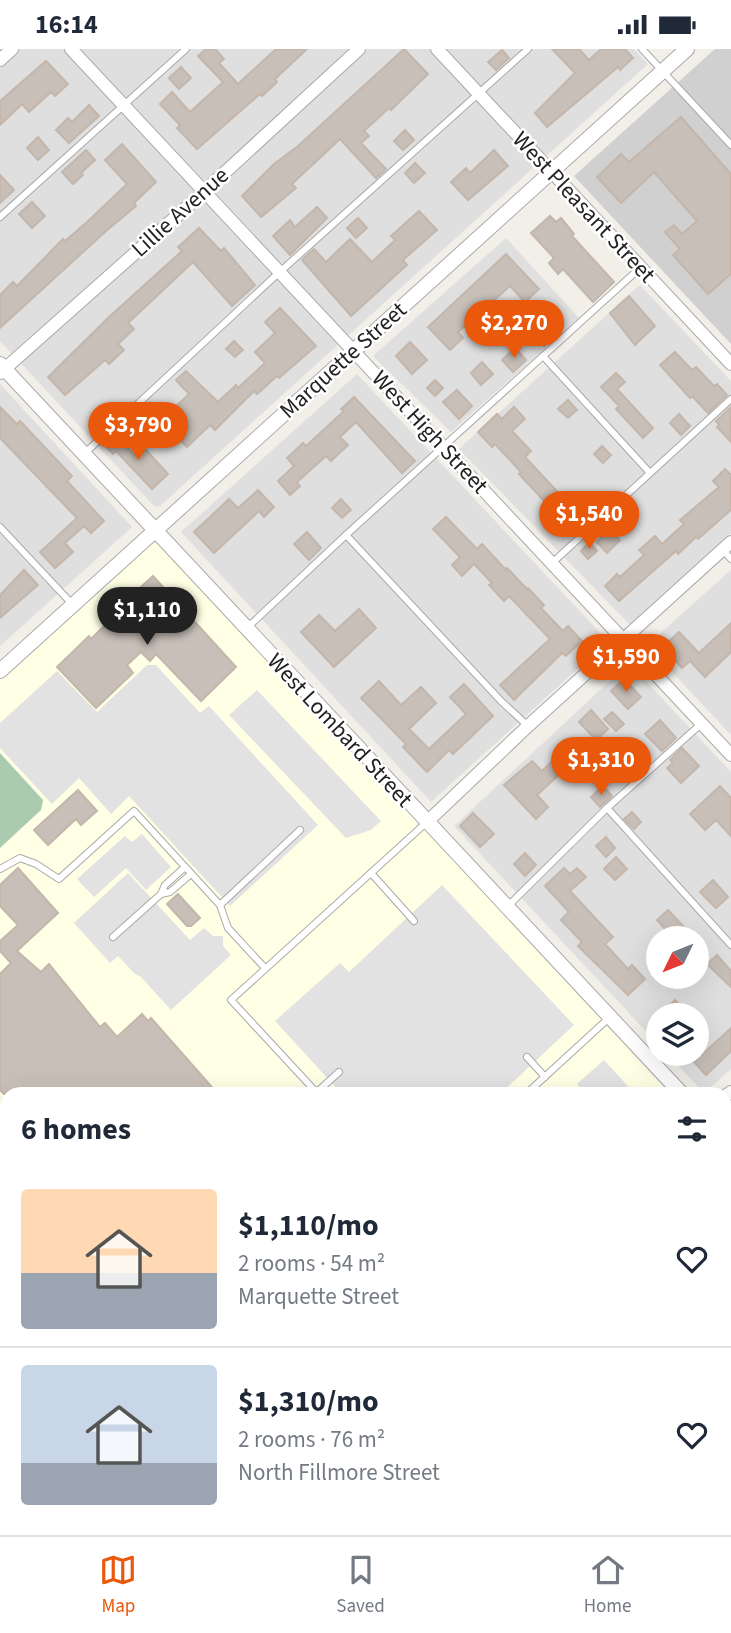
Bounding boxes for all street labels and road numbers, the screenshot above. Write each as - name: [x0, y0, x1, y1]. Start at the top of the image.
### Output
- street label: West Pleasant Street: [505, 124, 663, 290]
- street label: Lillie Avenue: [124, 159, 236, 265]
- street label: Marquette Street: [272, 294, 414, 426]
- street label: West High Street: [364, 363, 496, 501]
- street label: West Lombard Street: [260, 646, 420, 815]

